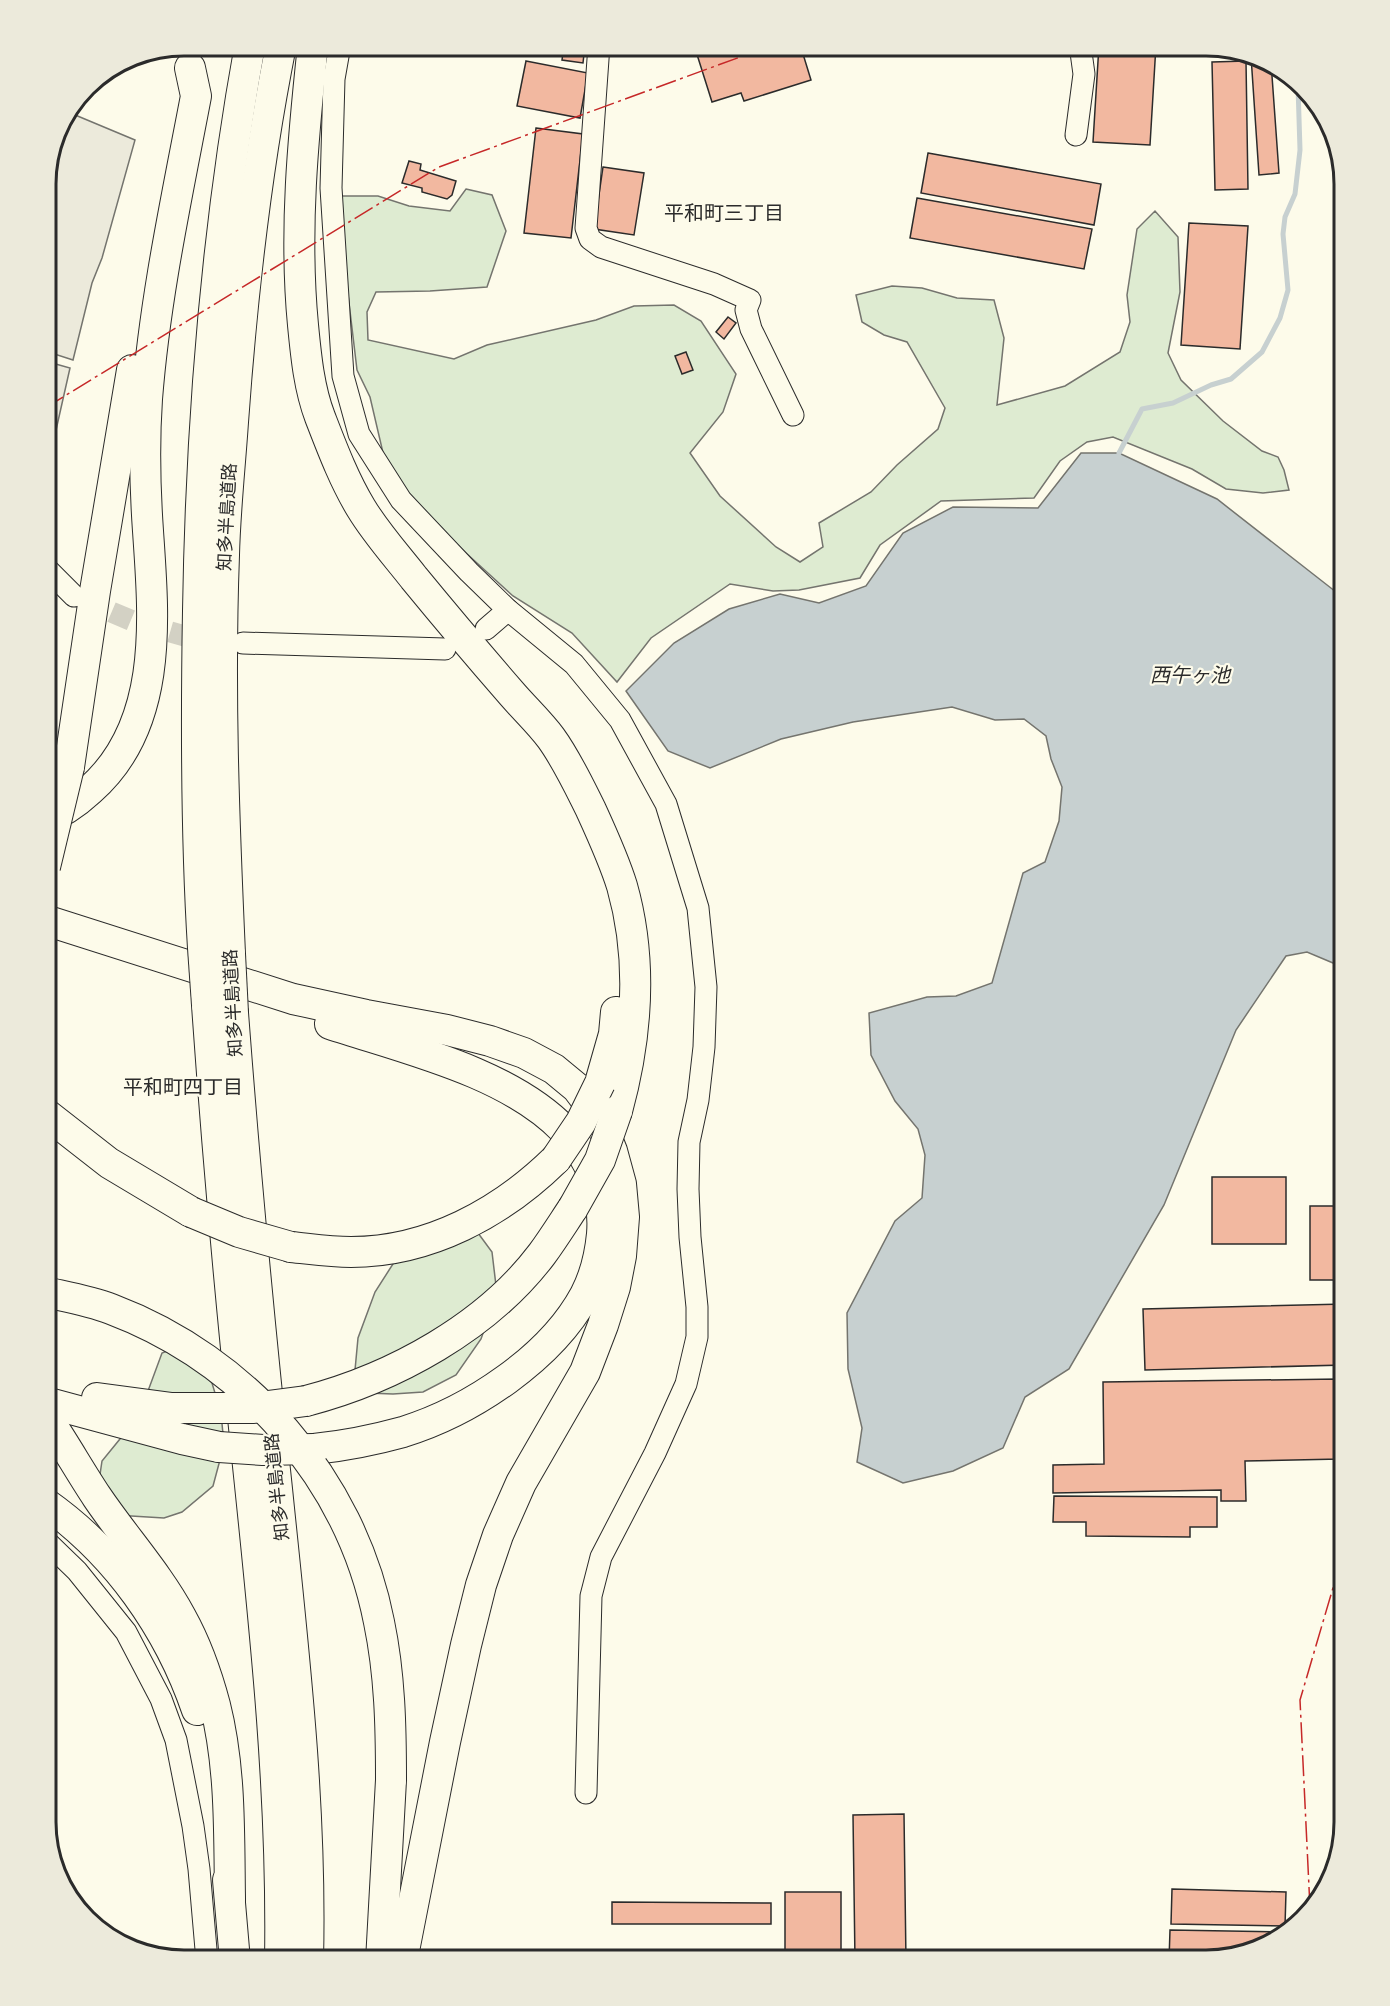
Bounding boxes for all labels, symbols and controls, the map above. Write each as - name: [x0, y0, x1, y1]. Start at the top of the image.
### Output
- district label: 平和町三丁目: [664, 201, 784, 225]
- street label: 知多半島道路: [213, 462, 240, 571]
- water label: 西午ヶ池: [1150, 663, 1232, 687]
- street label: 知多半島道路: [219, 949, 246, 1058]
- district label: 平和町四丁目: [123, 1075, 243, 1099]
- street label: 知多半島道路: [260, 1432, 293, 1542]

